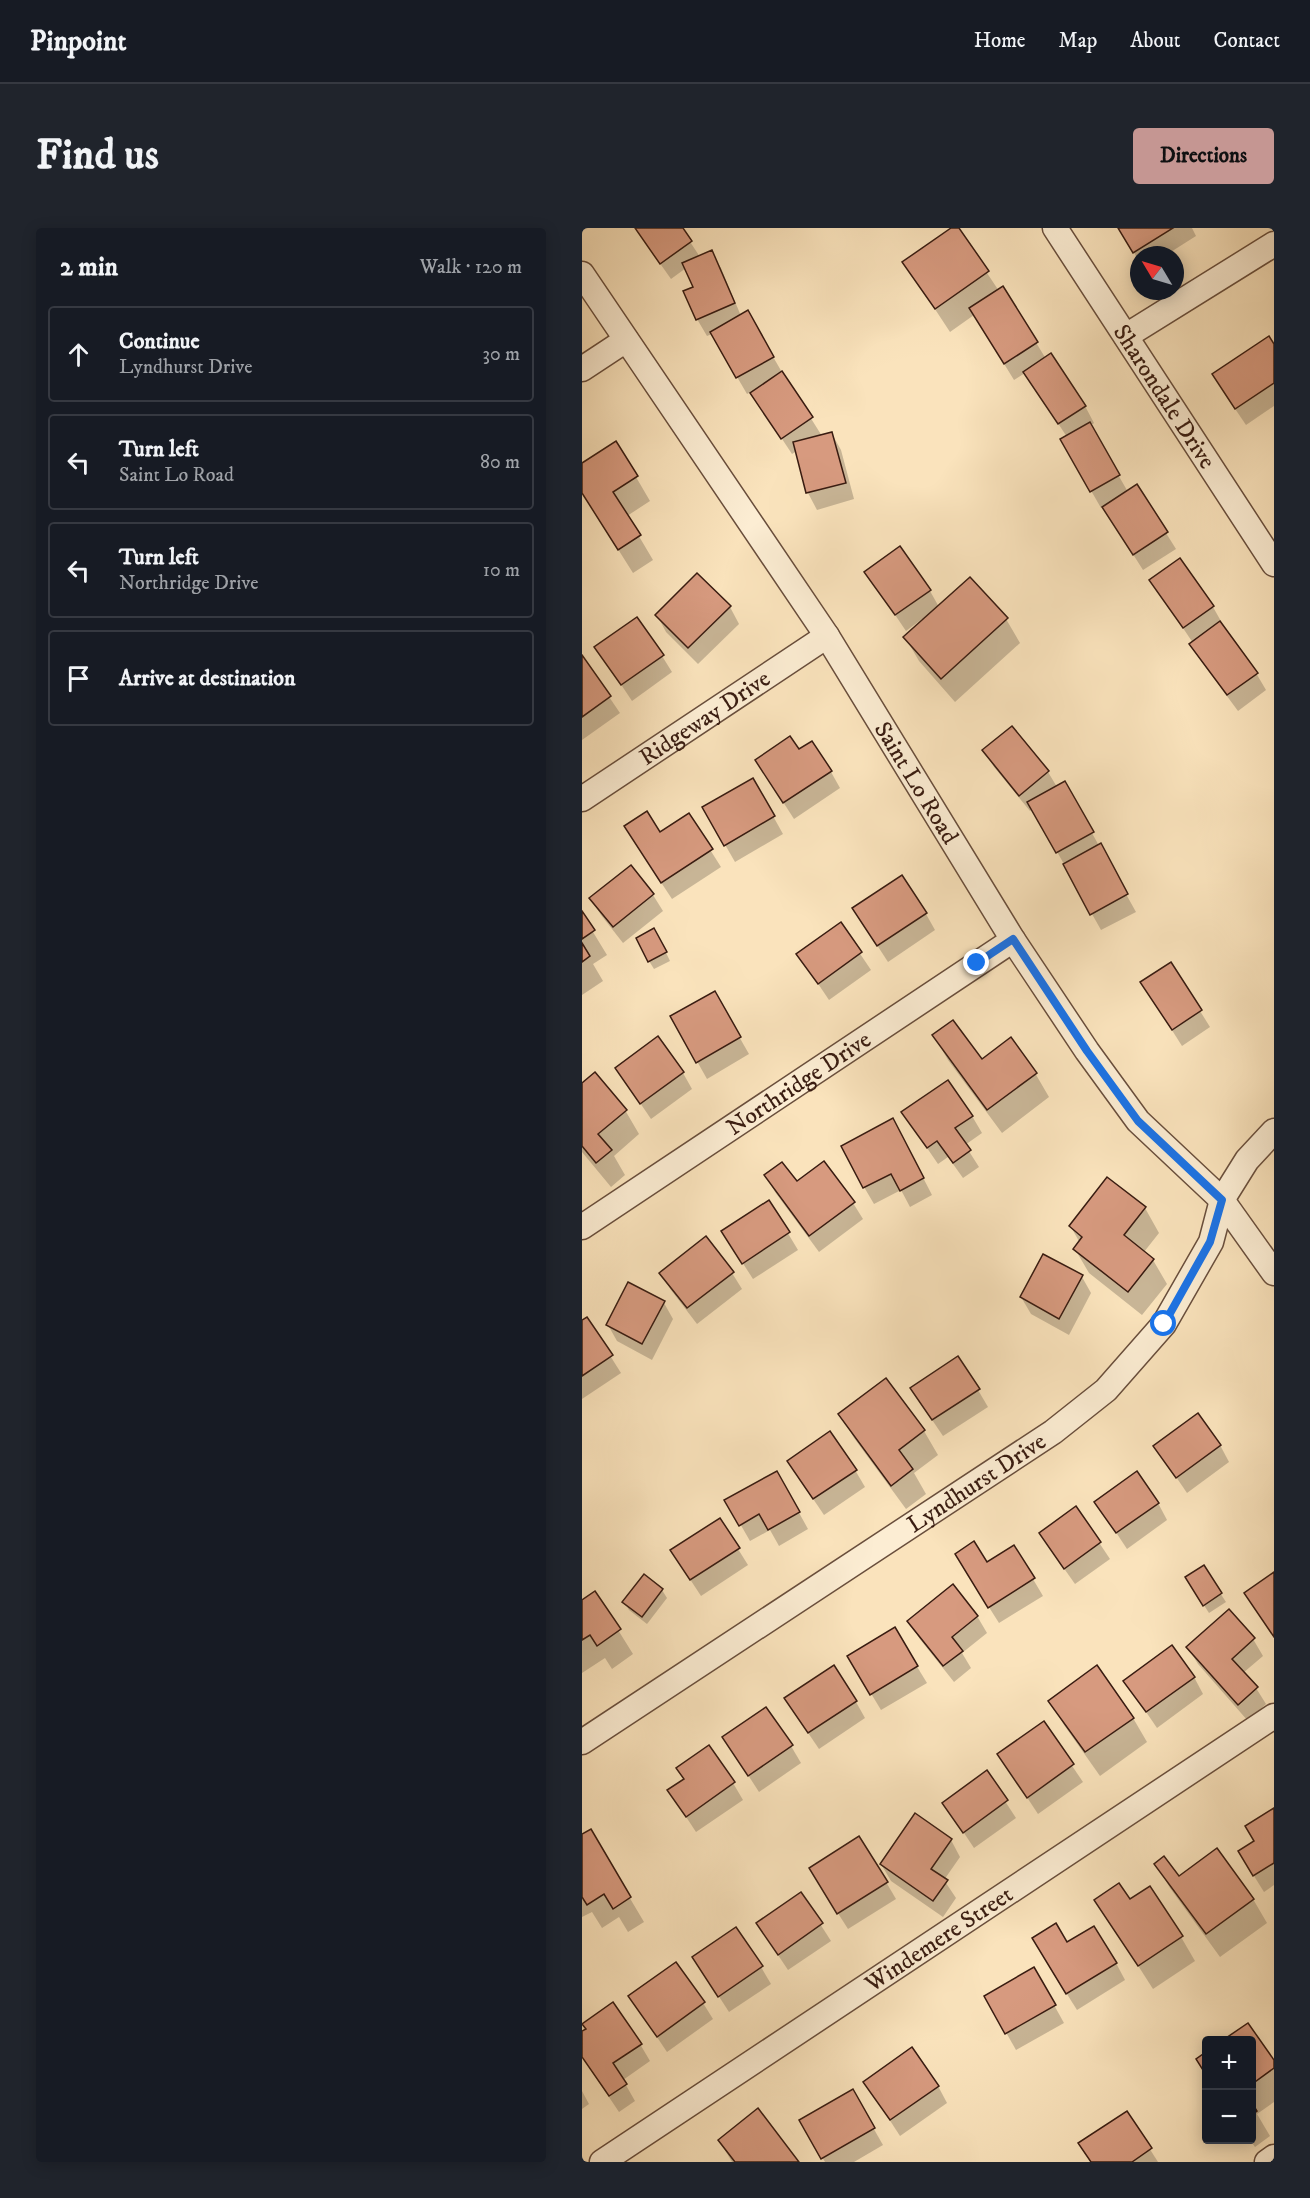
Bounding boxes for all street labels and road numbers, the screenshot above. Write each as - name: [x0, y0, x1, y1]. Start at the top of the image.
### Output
- street label: Sharondale Drive: [1106, 319, 1222, 475]
- street label: Ridgeway Drive: [634, 664, 776, 773]
- street label: Saint Lo Road: [867, 716, 965, 850]
- street label: Northridge Drive: [721, 1025, 877, 1143]
- street label: Lyndhurst Drive: [902, 1427, 1052, 1540]
- street label: Windemere Street: [859, 1879, 1019, 2000]

